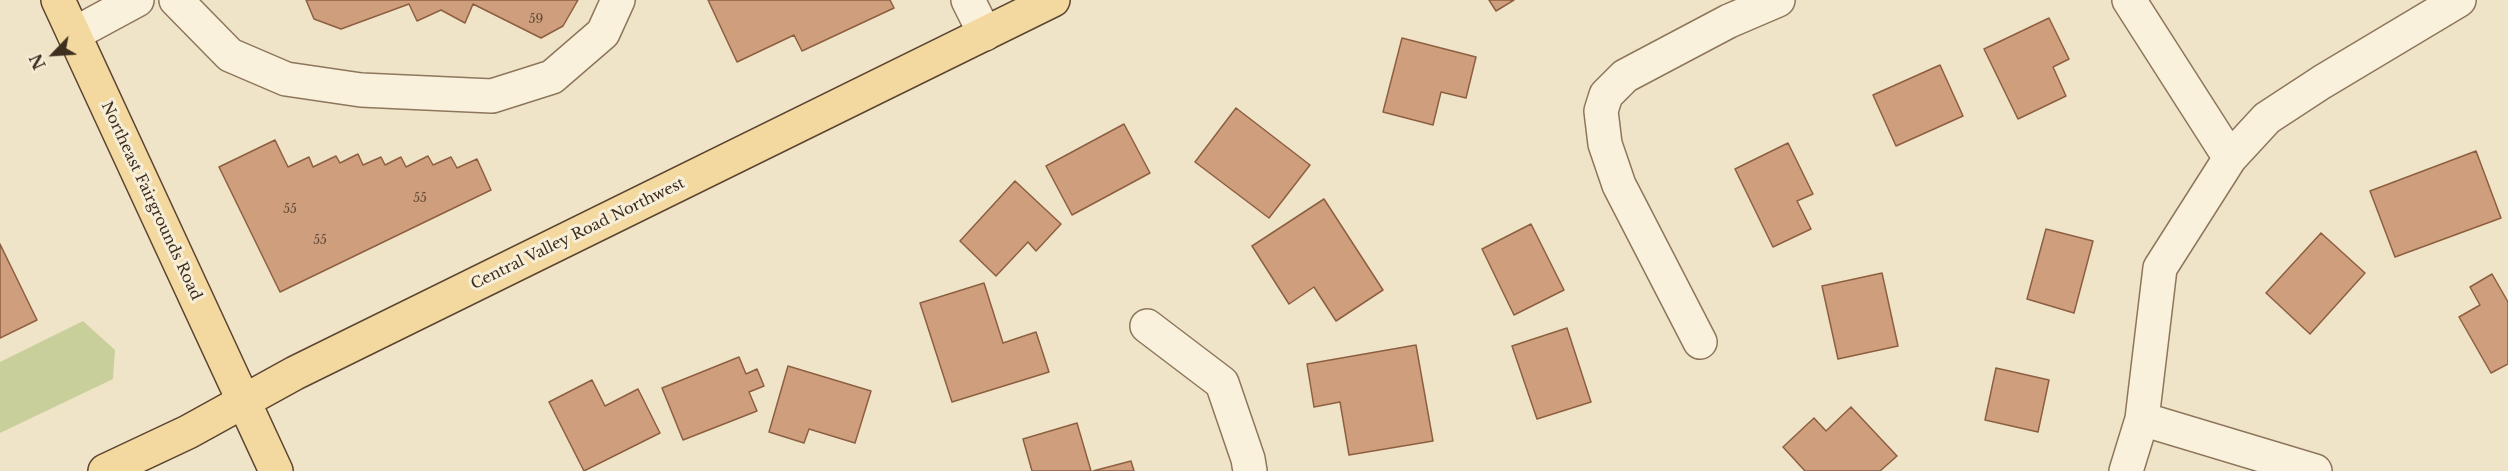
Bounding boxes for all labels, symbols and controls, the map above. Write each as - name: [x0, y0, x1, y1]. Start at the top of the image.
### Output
- house number: 59: [529, 13, 543, 27]
- north arrow: [24, 24, 84, 84]
- text: N: [25, 51, 50, 73]
- street label: Northeast Fairgrounds Road: [97, 99, 205, 303]
- street label: Central Valley Road Northwest: [468, 174, 688, 294]
- house number: 55: [413, 192, 427, 206]
- house number: 55: [283, 203, 297, 217]
- house number: 55: [313, 234, 327, 248]

